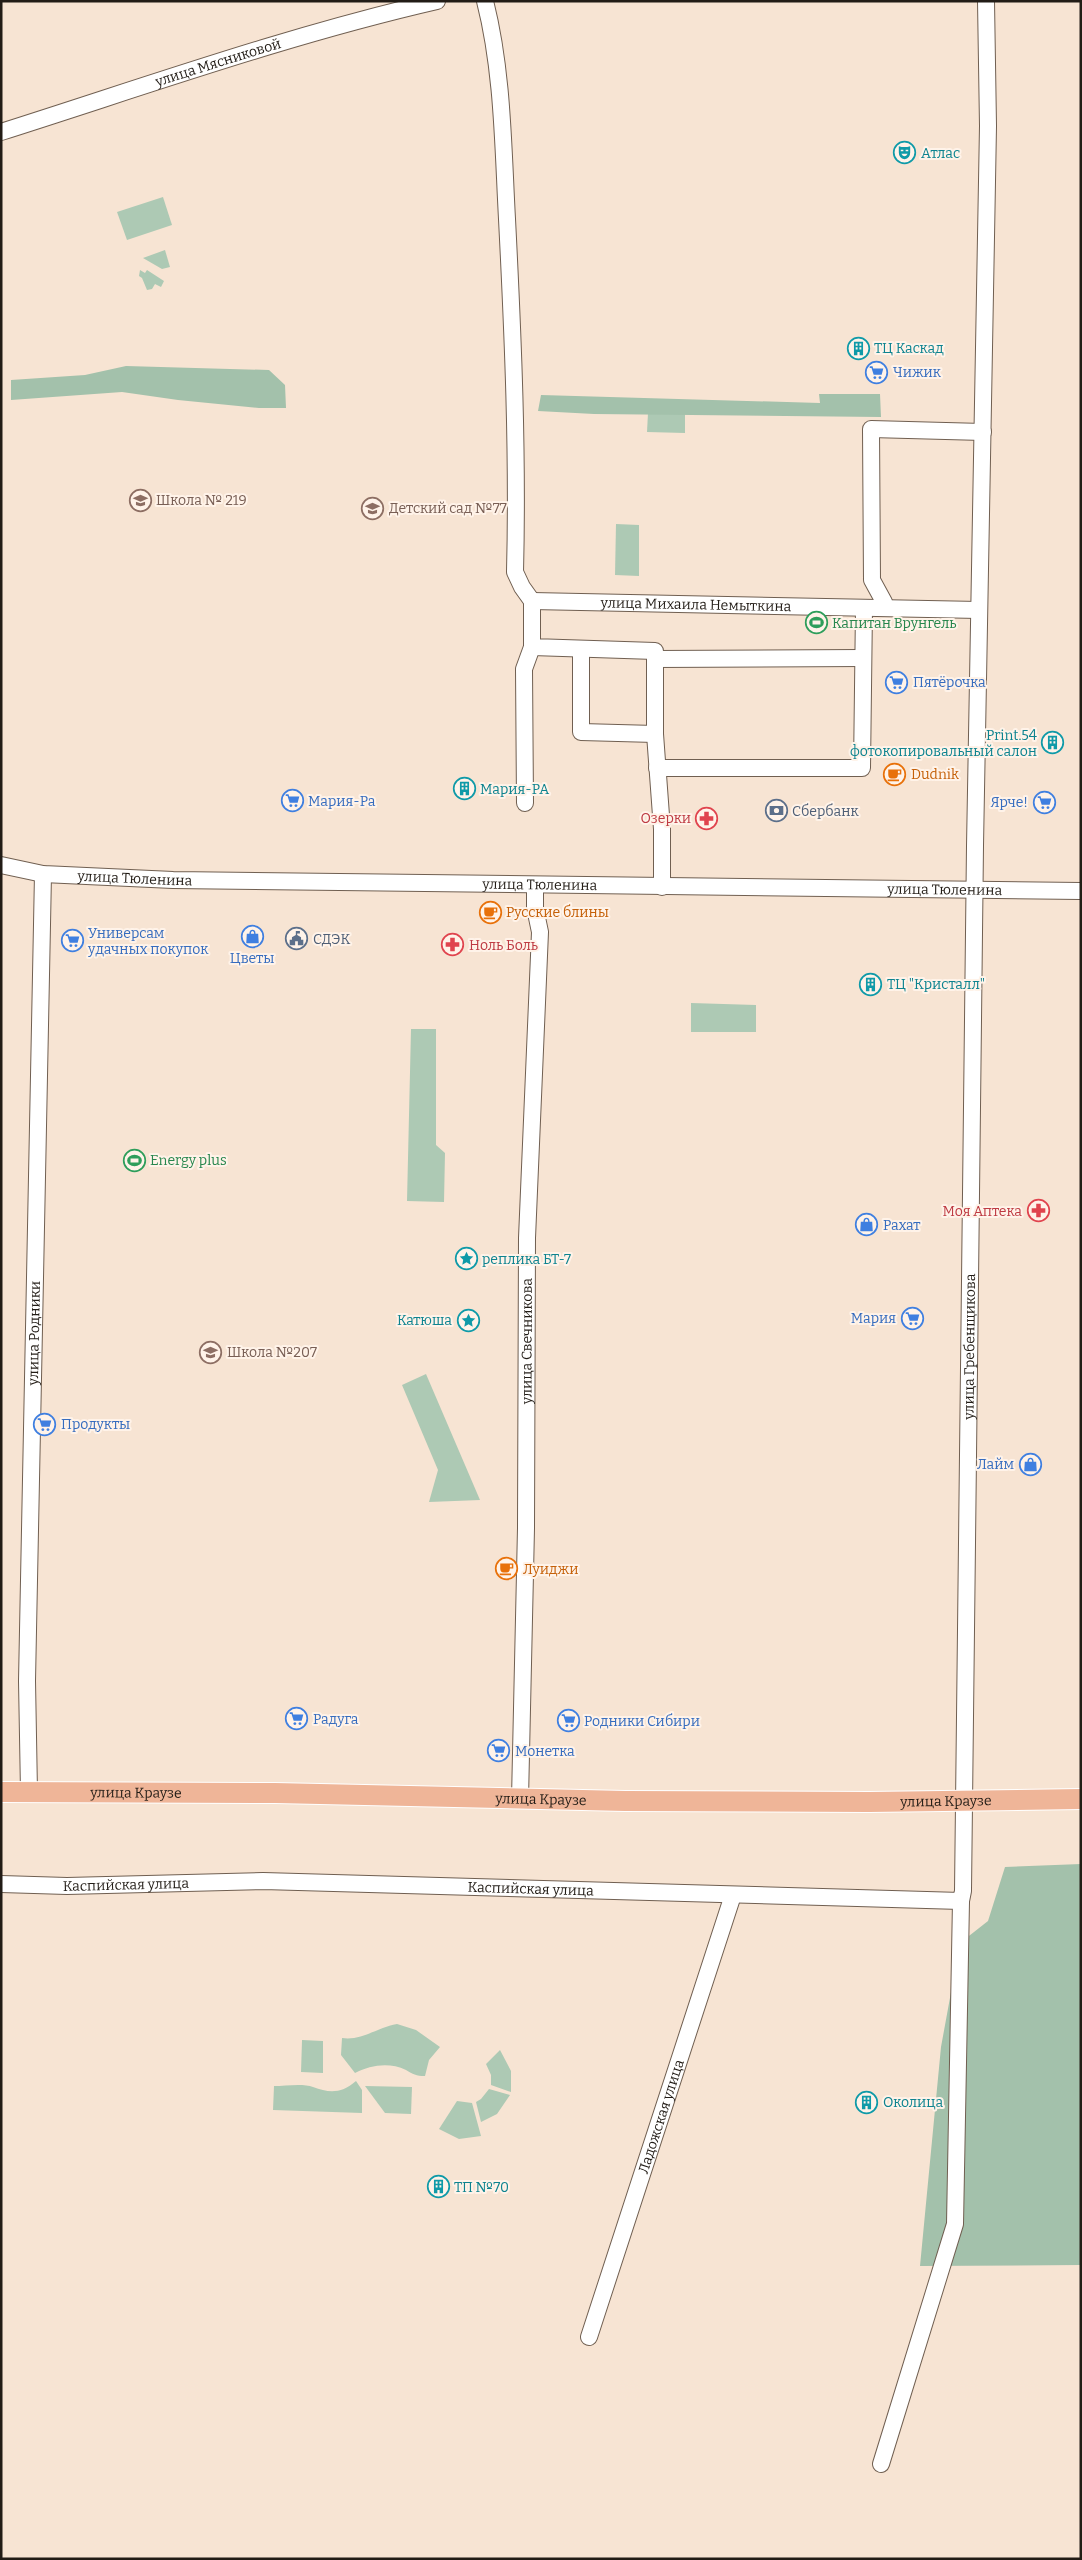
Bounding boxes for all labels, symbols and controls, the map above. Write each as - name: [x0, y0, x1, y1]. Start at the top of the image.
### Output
- street label: улица Мясниковой: [152, 35, 283, 91]
- theatre icon: Атлас: [893, 141, 917, 165]
- place label: Атлас: [921, 145, 960, 162]
- building icon: ТЦ Каскад: [846, 336, 870, 360]
- place label: ТЦ Каскад: [874, 340, 944, 357]
- supermarket icon: Чижик: [865, 360, 889, 384]
- place label: Чижик: [893, 364, 942, 381]
- school or university icon: Школа № 219: [128, 488, 152, 512]
- place label: Школа № 219: [156, 492, 247, 509]
- school or university icon: Детский сад №77: [361, 496, 385, 520]
- place label: Детский сад №77: [389, 500, 507, 517]
- street label: улица Михаила Немыткина: [600, 594, 792, 615]
- sports icon: Капитан Врунгель: [804, 611, 828, 635]
- place label: Капитан Врунгель: [832, 615, 956, 632]
- supermarket icon: Пятёрочка: [885, 670, 909, 694]
- place label: Пятёрочка: [913, 674, 986, 691]
- place label: Print.54 фотокопировальный салон: [850, 727, 1037, 760]
- building icon: Print.54 фотокопировальный салон: [1041, 731, 1065, 755]
- cafe icon: Dudnik: [883, 762, 907, 786]
- place label: Dudnik: [911, 766, 959, 783]
- building icon: Мария-РА: [452, 777, 476, 801]
- place label: Мария-РА: [480, 781, 549, 798]
- supermarket icon: Мария-Ра: [280, 789, 304, 813]
- supermarket icon: Ярче!: [1032, 790, 1056, 814]
- place label: Мария-Ра: [308, 793, 376, 810]
- place label: Ярче!: [990, 794, 1028, 811]
- bank icon: Сбербанк: [764, 799, 788, 823]
- place label: Сбербанк: [792, 803, 859, 820]
- pharmacy icon: Озерки: [695, 806, 719, 830]
- place label: Озерки: [640, 810, 691, 827]
- street label: улица Тюленина: [76, 868, 193, 889]
- street label: улица Тюленина: [481, 876, 598, 894]
- street label: улица Тюленина: [886, 881, 1003, 899]
- cafe icon: Русские блины: [478, 900, 502, 924]
- place label: Русские блины: [506, 904, 609, 921]
- shop icon: Цветы: [240, 924, 264, 948]
- place label: Универсам удачных покупок: [87, 925, 209, 958]
- public building icon: СДЭК: [285, 927, 309, 951]
- supermarket icon: Универсам удачных покупок: [60, 929, 84, 953]
- place label: СДЭК: [313, 931, 350, 948]
- pharmacy icon: Ноль Боль: [441, 933, 465, 957]
- place label: Ноль Боль: [469, 937, 538, 954]
- place label: Цветы: [230, 950, 274, 967]
- building icon: ТЦ "Кристалл": [859, 972, 883, 996]
- place label: ТЦ "Кристалл": [887, 976, 985, 993]
- sports icon: Energy plus: [122, 1148, 146, 1172]
- place label: Energy plus: [150, 1152, 227, 1169]
- pharmacy icon: Моя Аптека: [1026, 1199, 1050, 1223]
- place label: Моя Аптека: [943, 1203, 1022, 1220]
- shop icon: Рахат: [855, 1213, 879, 1237]
- place label: Рахат: [883, 1217, 920, 1234]
- place icon: реплика БТ-7: [454, 1247, 478, 1271]
- place label: реплика БТ-7: [482, 1251, 571, 1268]
- street label: улица Гребенщикова: [960, 1273, 979, 1421]
- street label: улица Свечникова: [518, 1278, 536, 1405]
- street label: улица Родники: [25, 1281, 44, 1386]
- supermarket icon: Мария: [900, 1306, 924, 1330]
- place icon: Катюша: [456, 1308, 480, 1332]
- place label: Мария: [851, 1310, 896, 1327]
- place label: Катюша: [397, 1312, 452, 1329]
- school or university icon: Школа №207: [199, 1340, 223, 1364]
- place label: Школа №207: [227, 1344, 317, 1361]
- supermarket icon: Продукты: [33, 1412, 57, 1436]
- place label: Продукты: [61, 1416, 130, 1433]
- shop icon: Лайм: [1018, 1452, 1042, 1476]
- place label: Лайм: [977, 1456, 1014, 1473]
- cafe icon: Луиджи: [495, 1557, 519, 1581]
- place label: Луиджи: [523, 1561, 578, 1578]
- supermarket icon: Радуга: [285, 1707, 309, 1731]
- supermarket icon: Родники Сибири: [556, 1709, 580, 1733]
- place label: Радуга: [313, 1711, 359, 1728]
- place label: Родники Сибири: [584, 1713, 700, 1730]
- supermarket icon: Монетка: [487, 1739, 511, 1763]
- place label: Монетка: [515, 1743, 575, 1760]
- street label: улица Краузе: [89, 1784, 182, 1802]
- street label: улица Краузе: [494, 1790, 587, 1809]
- street label: улица Краузе: [899, 1792, 992, 1811]
- street label: Каспийская улица: [63, 1875, 190, 1895]
- street label: Каспийская улица: [467, 1879, 594, 1899]
- street label: Ладожская улица: [635, 2057, 688, 2176]
- building icon: Околица: [855, 2090, 879, 2114]
- place label: Околица: [883, 2094, 944, 2111]
- building icon: ТП №70: [426, 2175, 450, 2199]
- place label: ТП №70: [454, 2179, 509, 2196]

